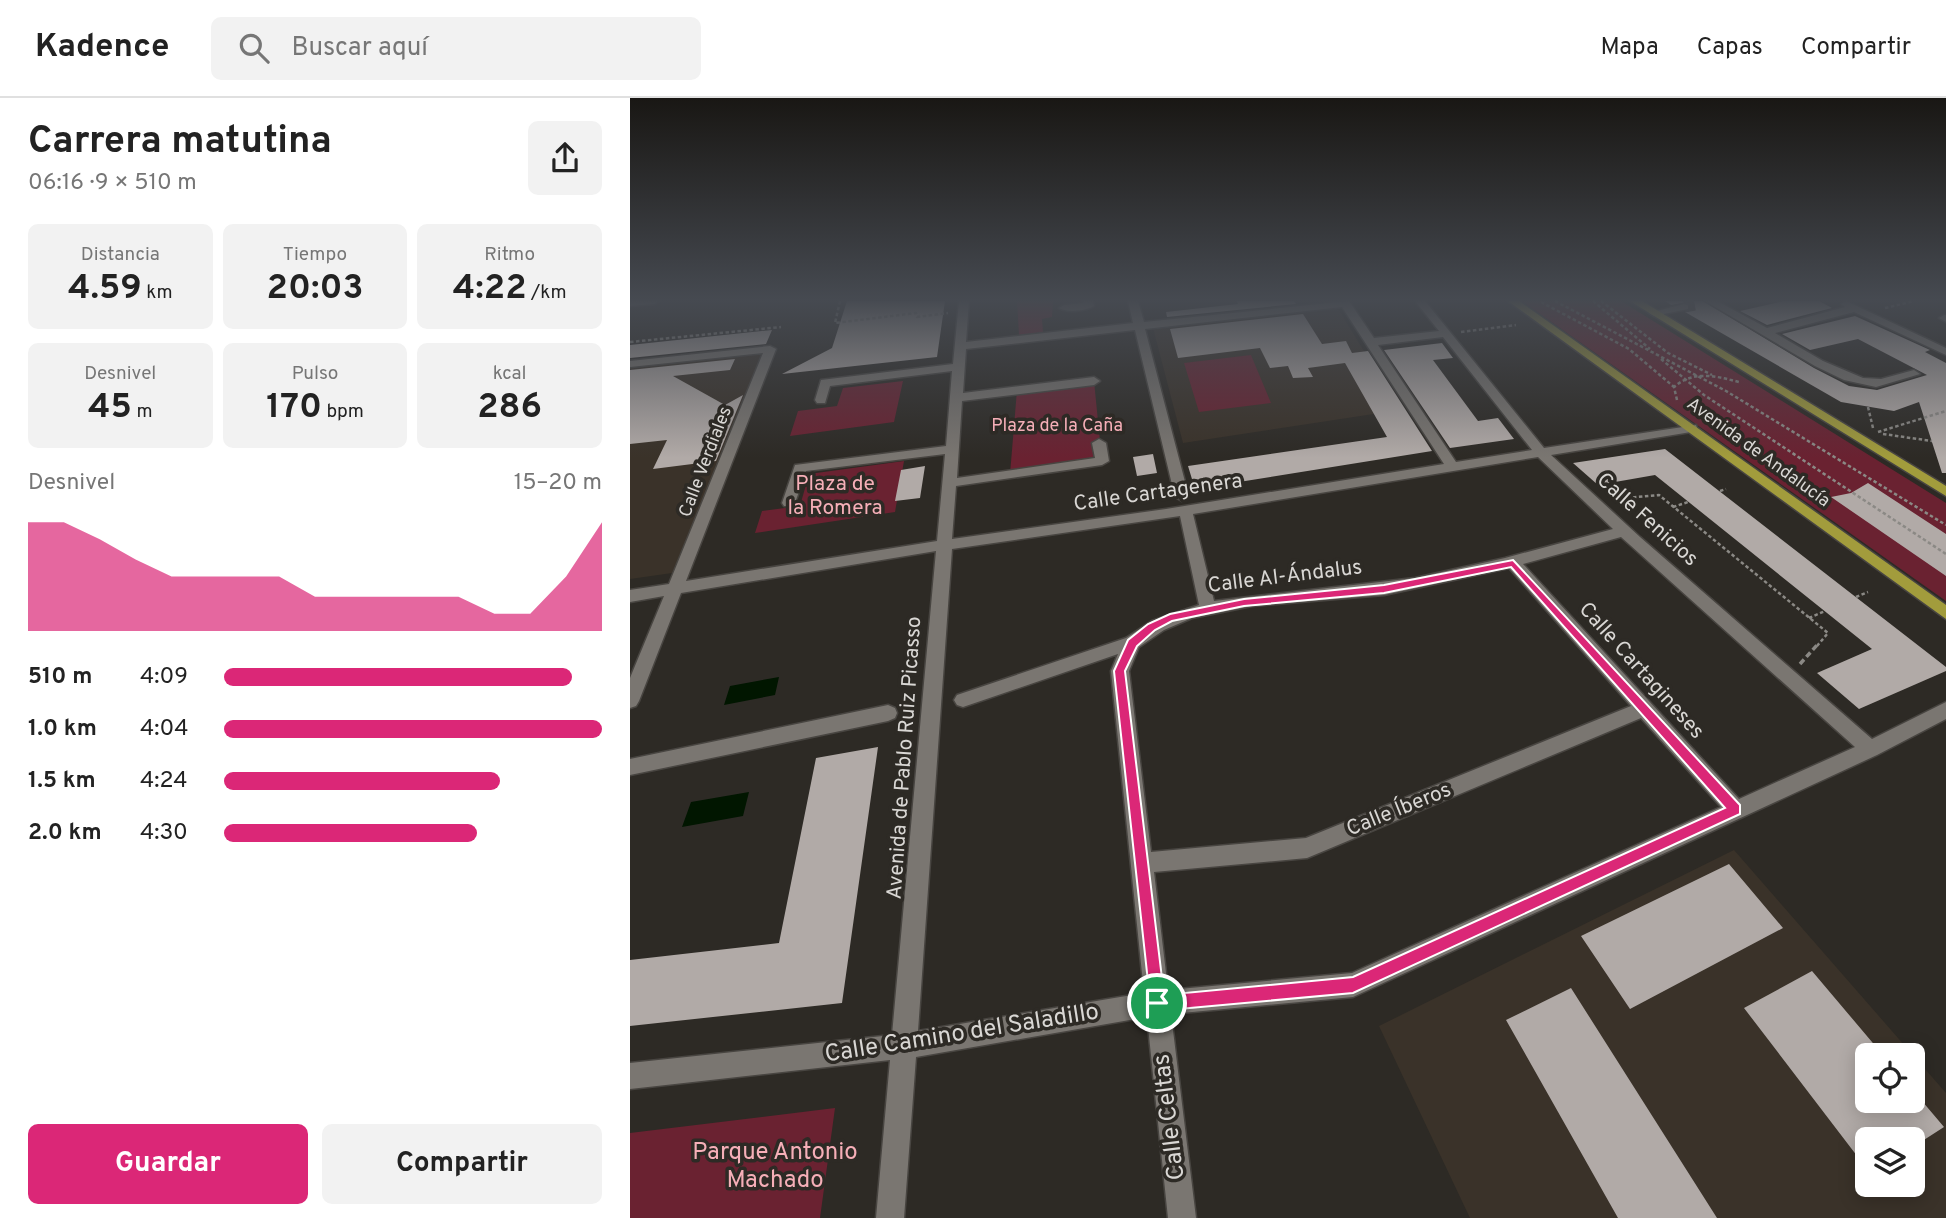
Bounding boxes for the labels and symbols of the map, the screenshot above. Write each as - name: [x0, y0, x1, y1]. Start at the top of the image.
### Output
- street label: Avenida de Andalucía: [1682, 393, 1834, 513]
- street label: Calle Verdiales: [674, 403, 738, 521]
- park label: Plaza de la Caña: [991, 415, 1123, 438]
- street label: Calle Fenicios: [1590, 467, 1704, 573]
- street label: Calle Cartagenera: [1072, 468, 1244, 518]
- park label: Plaza de la Romera: [788, 471, 882, 522]
- street label: Calle Al-Ándalus: [1206, 553, 1364, 600]
- street label: Calle Cartagineses: [1572, 597, 1710, 745]
- street label: Avenida de Pablo Ruiz Picasso: [882, 616, 928, 900]
- street label: Calle Íberos: [1342, 776, 1455, 843]
- pin: [1127, 973, 1187, 1033]
- street label: Calle Camino del Saladillo: [823, 998, 1101, 1070]
- street label: Calle Celtas: [1147, 1052, 1193, 1182]
- park label: Parque Antonio Machado: [692, 1138, 858, 1196]

